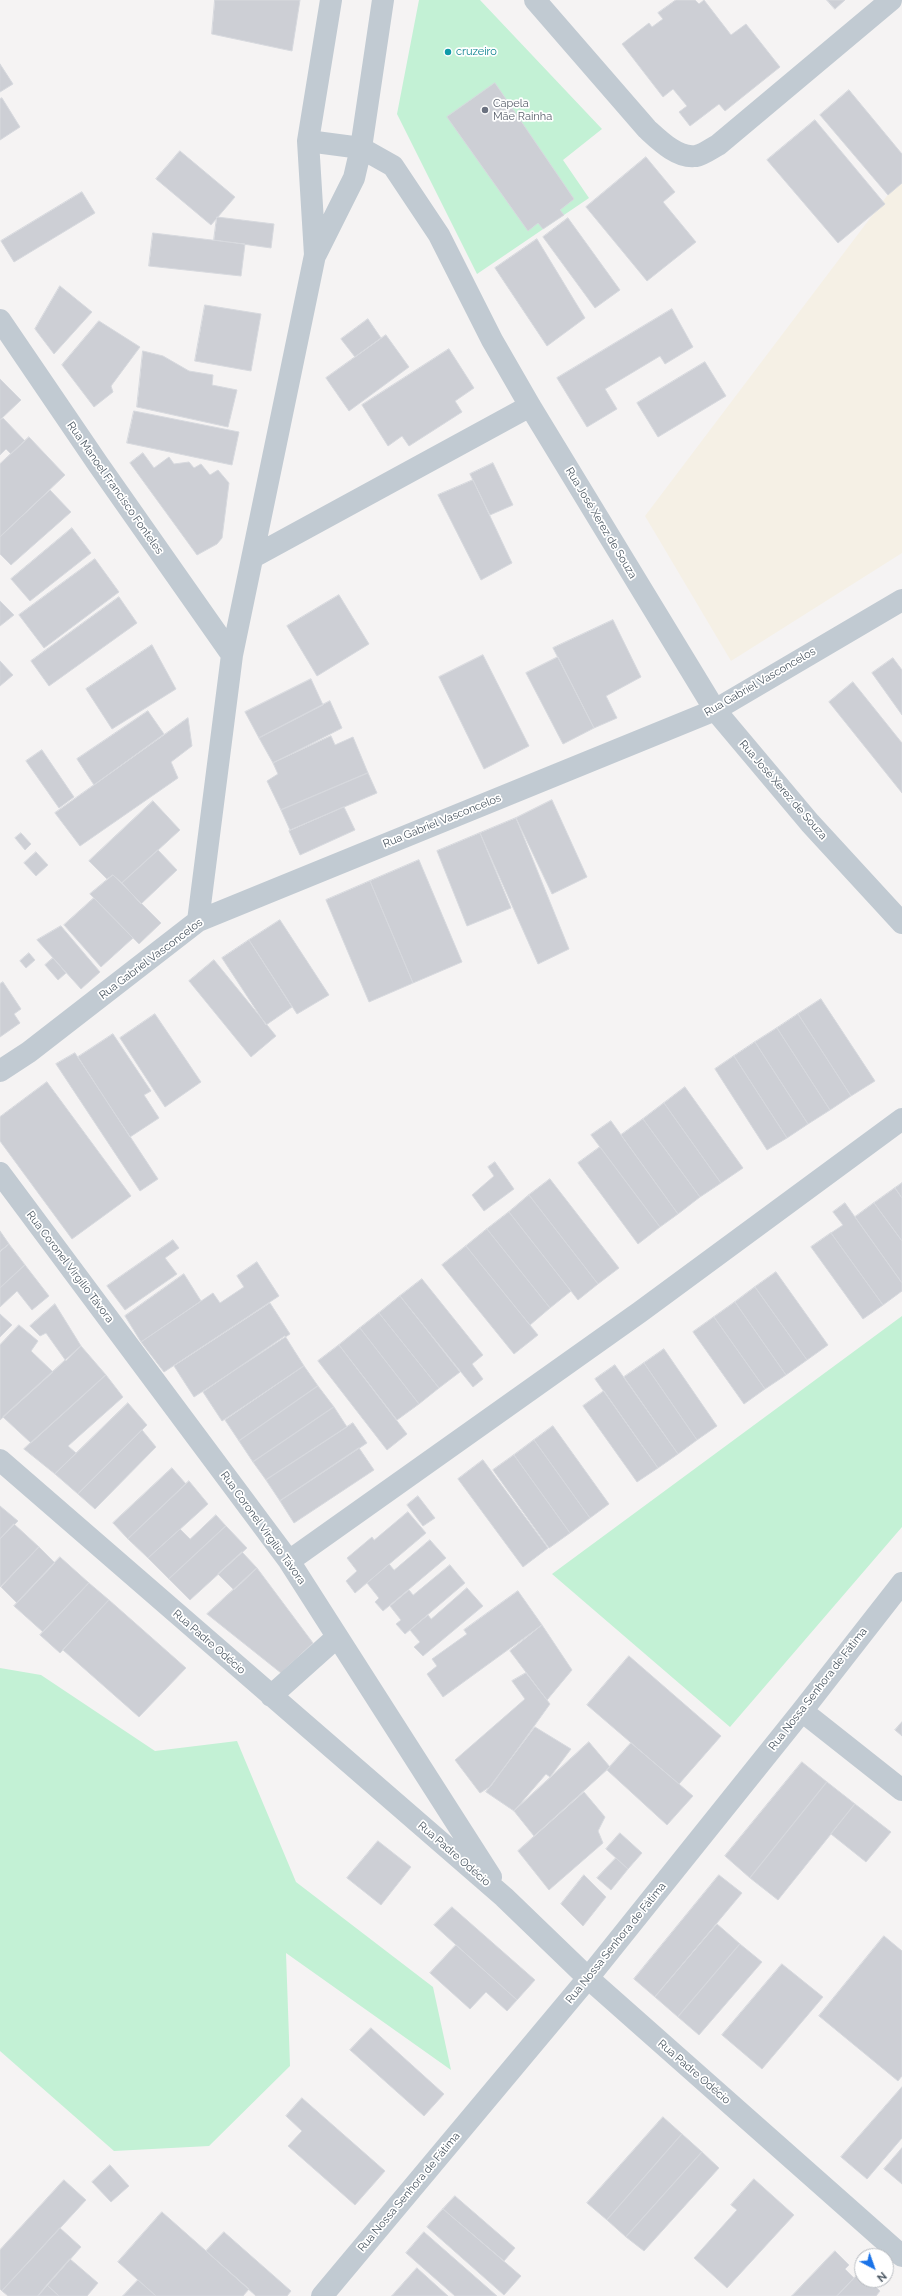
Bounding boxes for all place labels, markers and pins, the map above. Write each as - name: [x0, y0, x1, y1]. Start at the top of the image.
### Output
- place label: cruzeiro: [456, 45, 497, 59]
- marker: cruzeiro: [443, 47, 453, 57]
- place label: Capela Mãe Rainha: [493, 97, 552, 123]
- marker: Capela Mãe Rainha: [480, 105, 490, 115]

